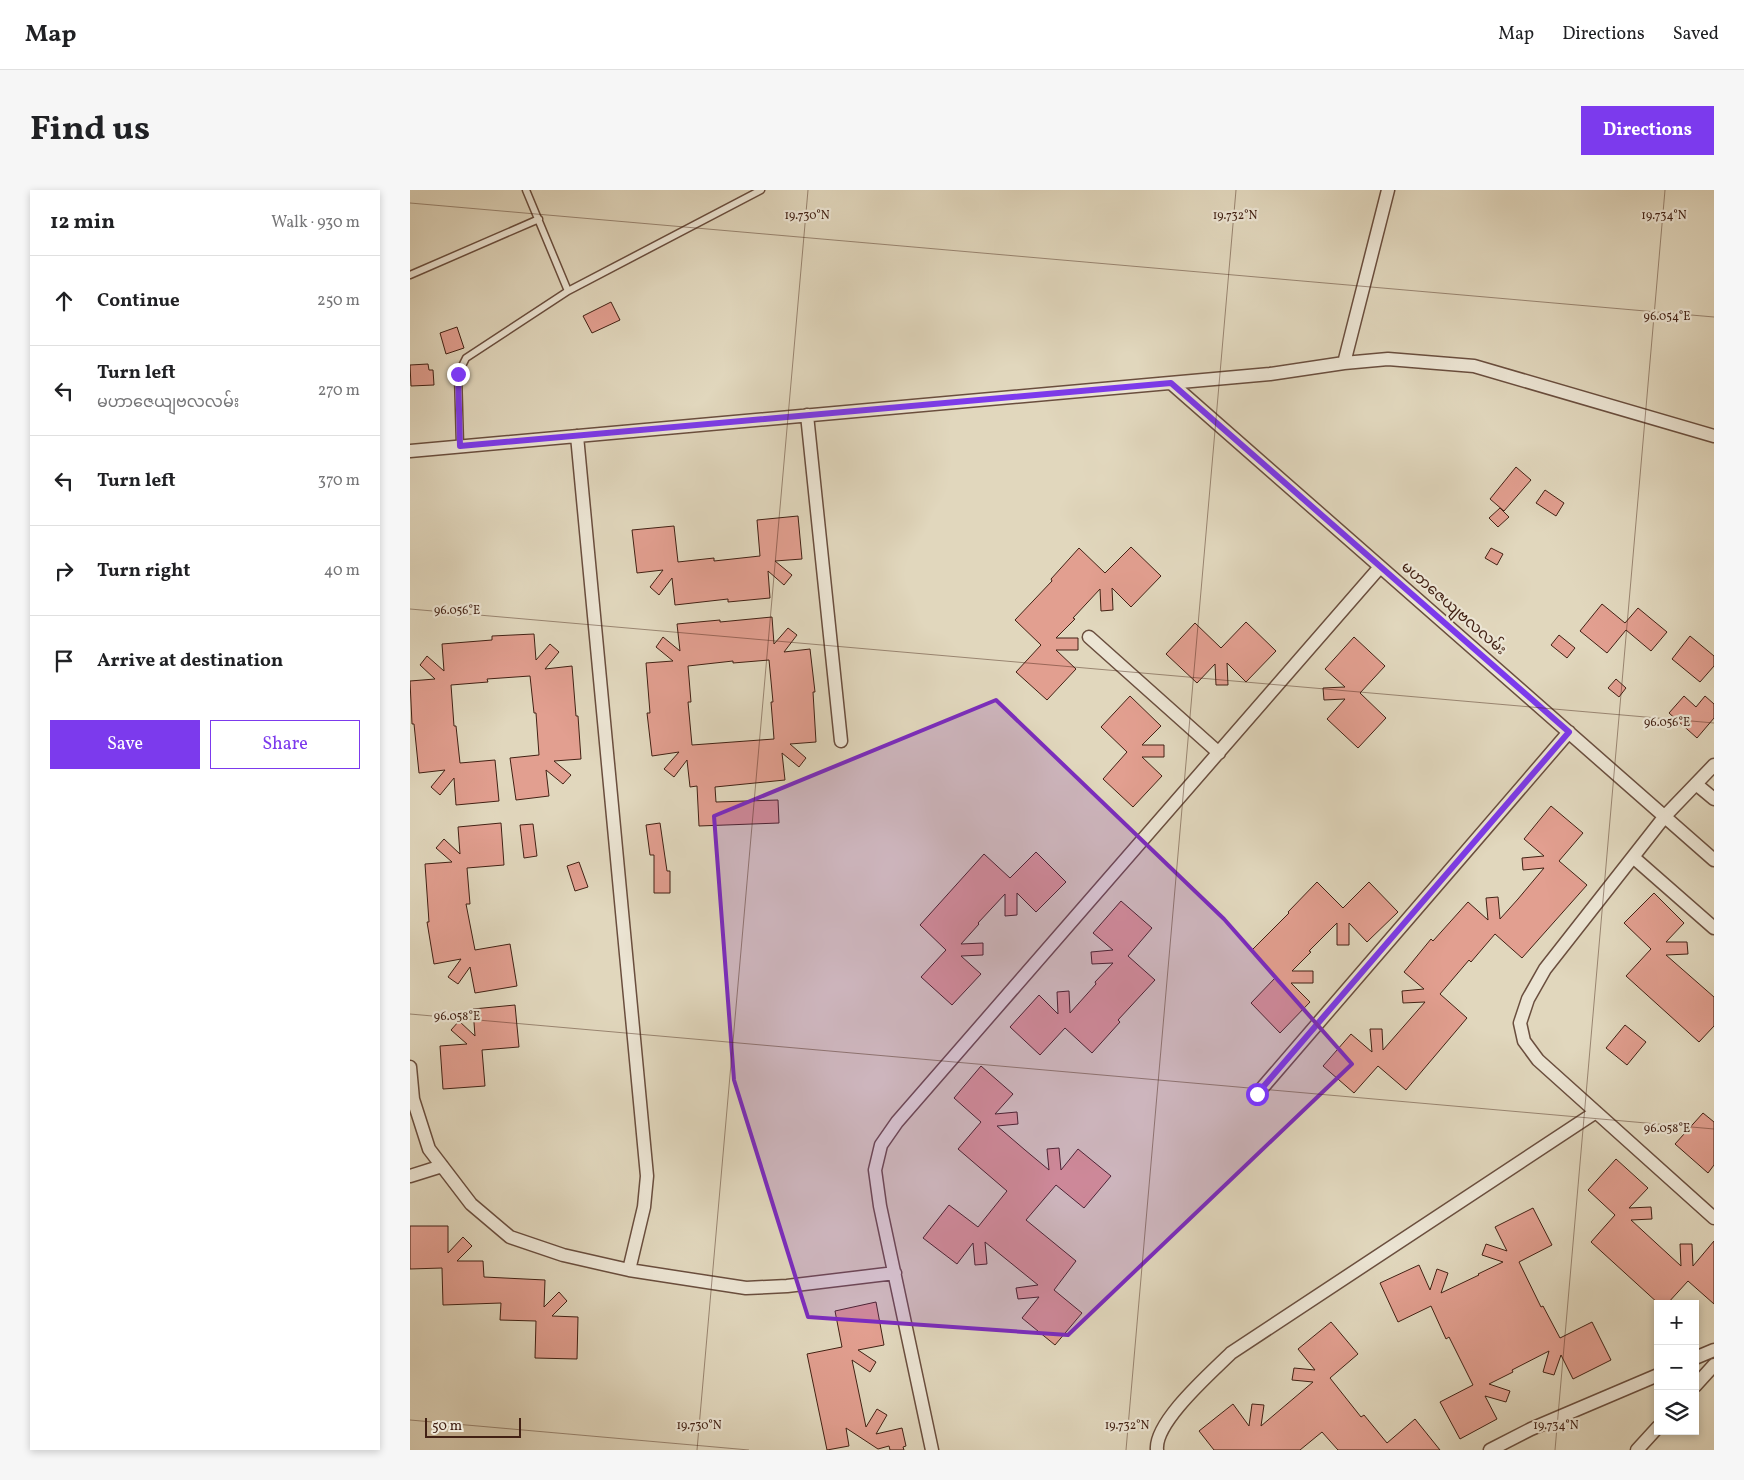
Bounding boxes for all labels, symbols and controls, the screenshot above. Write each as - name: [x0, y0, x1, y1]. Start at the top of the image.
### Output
- text: Map: [25, 18, 76, 52]
- text: Map: [1498, 22, 1534, 47]
- text: Directions: [1562, 22, 1645, 47]
- text: Saved: [1673, 22, 1719, 47]
- text: Find us: [30, 106, 150, 154]
- button: Directions: [1581, 106, 1714, 155]
- text: 12 min: [50, 208, 115, 237]
- text: 19.730°N: [784, 208, 830, 224]
- text: 19.732°N: [1213, 208, 1257, 224]
- text: 19.734°N: [1641, 208, 1687, 224]
- text: Walk · 930 m: [271, 212, 360, 234]
- icon: ahead: [50, 287, 78, 315]
- text: Continue: [97, 288, 180, 314]
- text: 250 m: [317, 290, 360, 312]
- text: 96.054°E: [1644, 309, 1690, 325]
- text: Turn left: [97, 360, 176, 386]
- route end: [447, 363, 470, 386]
- icon: left: [50, 377, 78, 405]
- text: 270 m: [318, 380, 360, 402]
- text: မဟာဇေယျဗလလမ်း: [97, 392, 239, 414]
- icon: left: [50, 467, 78, 495]
- text: Turn left: [97, 468, 176, 494]
- text: 370 m: [318, 470, 360, 492]
- icon: right: [50, 557, 78, 585]
- street label: မဟာဇေယျဗလလမ်း: [1396, 557, 1511, 661]
- text: Turn right: [97, 558, 190, 584]
- text: 40 m: [324, 560, 360, 582]
- text: 96.056°E: [434, 603, 480, 619]
- icon: arrive: [50, 647, 78, 675]
- text: Arrive at destination: [97, 648, 283, 674]
- text: 96.056°E: [1644, 715, 1690, 731]
- button: Save: [50, 720, 200, 769]
- button: Share: [210, 720, 360, 769]
- text: 96.058°E: [434, 1009, 480, 1025]
- route start: [1246, 1083, 1269, 1106]
- text: 96.058°E: [1644, 1121, 1690, 1137]
- map controls: [1654, 1300, 1699, 1435]
- button: +: [1654, 1300, 1699, 1345]
- button: −: [1654, 1345, 1699, 1390]
- button: layers: [1654, 1390, 1699, 1435]
- scale bar: [425, 1415, 521, 1438]
- text: 50 m: [432, 1417, 462, 1436]
- text: 19.730°N: [676, 1418, 722, 1434]
- text: 19.732°N: [1105, 1418, 1149, 1434]
- text: 19.734°N: [1533, 1418, 1579, 1434]

